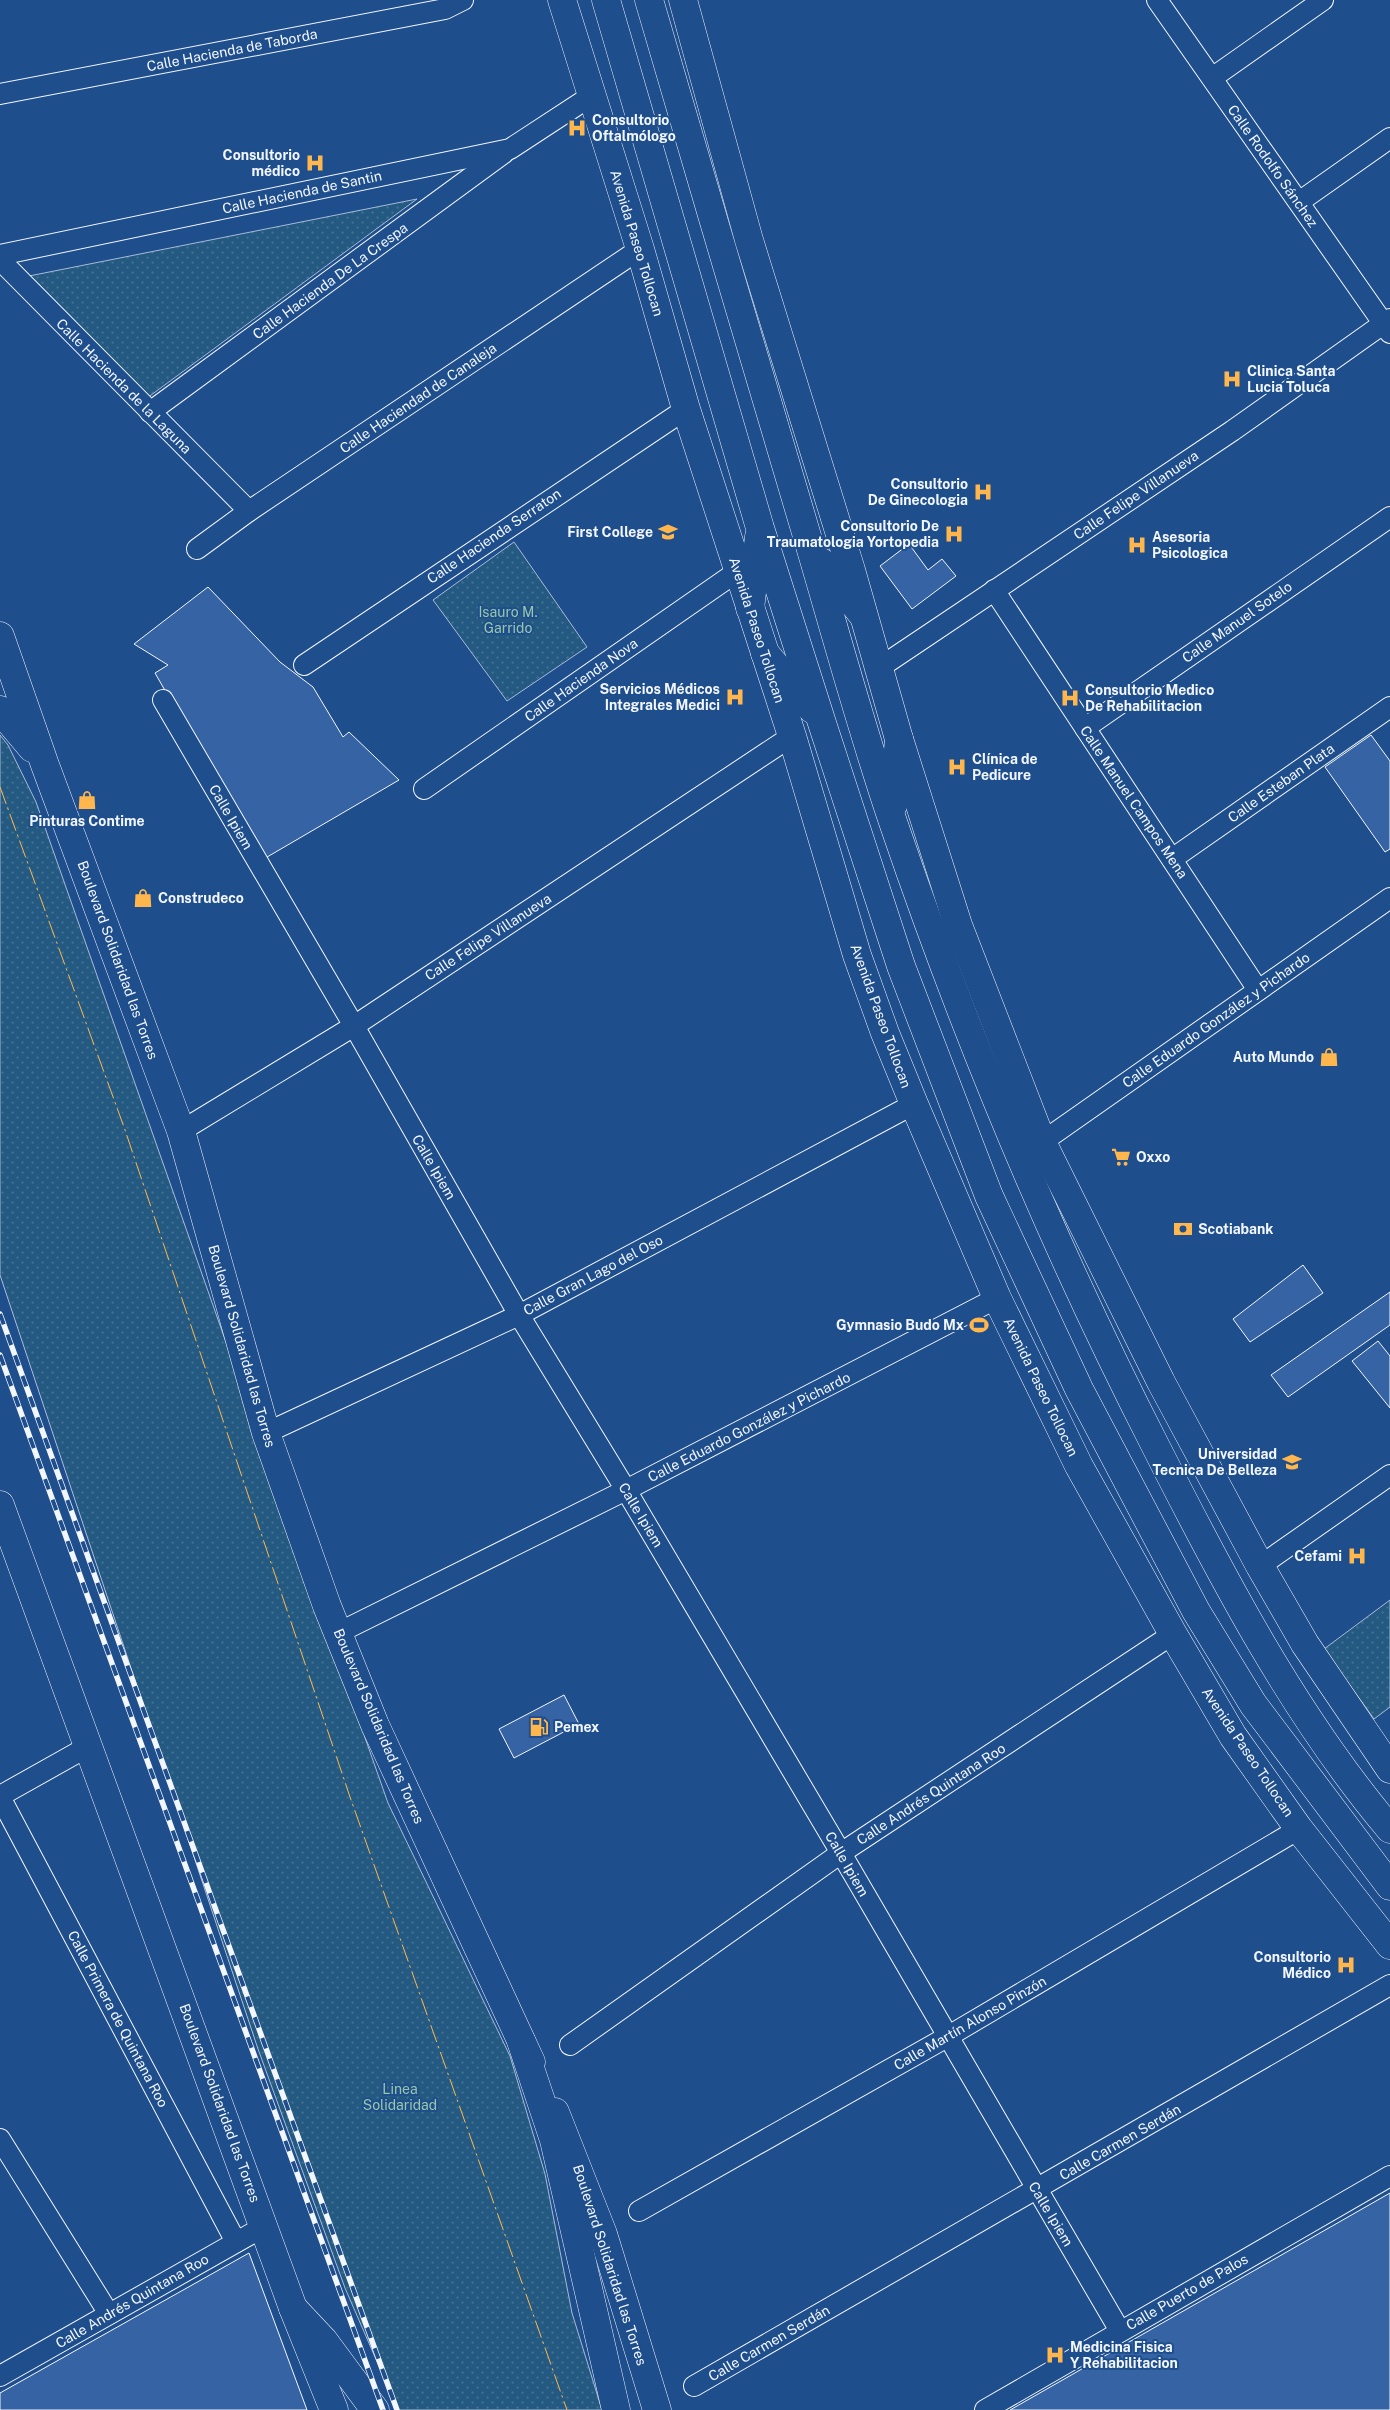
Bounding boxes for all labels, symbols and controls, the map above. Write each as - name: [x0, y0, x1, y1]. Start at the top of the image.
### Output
- street label: Calle Hacienda de Taborda: [145, 26, 319, 74]
- street label: Calle Rodolfo Sánchez: [1225, 102, 1321, 230]
- place label: Consultorio Oftalmólogo: [592, 112, 676, 144]
- hospital icon: Consultorio Oftalmólogo: [566, 117, 588, 139]
- place label: Consultorio médico: [223, 147, 300, 179]
- hospital icon: Consultorio médico: [304, 152, 326, 174]
- street label: Calle Hacienda de Santin: [221, 167, 383, 217]
- street label: Avenida Paseo Tollocan: [607, 168, 667, 318]
- street label: Calle Hacienda De La Crespa: [250, 219, 410, 343]
- street label: Calle Hacienda de la Laguna: [53, 315, 195, 457]
- street label: Calle Haciendad de Canaleja: [337, 340, 499, 456]
- place label: Clinica Santa Lucia Toluca: [1247, 363, 1335, 395]
- hospital icon: Clinica Santa Lucia Toluca: [1221, 368, 1243, 390]
- street label: Calle Felipe Villanueva: [1071, 447, 1201, 543]
- place label: Consultorio De Ginecologia: [868, 476, 968, 508]
- hospital icon: Consultorio De Ginecologia: [972, 481, 994, 503]
- street label: Calle Hacienda Serraton: [424, 485, 564, 587]
- place label: Consultorio De Traumatologia Yortopedia: [767, 518, 939, 550]
- school or university icon: First College: [657, 521, 679, 543]
- hospital icon: Consultorio De Traumatologia Yortopedia: [943, 523, 965, 545]
- place label: First College: [567, 524, 653, 540]
- place label: Asesoria Psicologica: [1152, 529, 1228, 561]
- hospital icon: Asesoria Psicologica: [1126, 534, 1148, 556]
- street label: Avenida Paseo Tollocan: [726, 555, 788, 705]
- street label: Calle Manuel Sotelo: [1179, 578, 1295, 666]
- park label: Isauro M. Garrido: [478, 604, 538, 636]
- street label: Calle Hacienda Nova: [521, 635, 641, 725]
- place label: Servicios Médicos Integrales Medici: [599, 681, 720, 713]
- place label: Consultorio Medico De Rehabilitacion: [1085, 682, 1214, 714]
- hospital icon: Servicios Médicos Integrales Medici: [724, 686, 746, 708]
- hospital icon: Consultorio Medico De Rehabilitacion: [1059, 687, 1081, 709]
- street label: Calle Manuel Campos Mena: [1077, 723, 1191, 881]
- street label: Calle Esteban Plata: [1225, 740, 1337, 826]
- place label: Clínica de Pedicure: [972, 751, 1038, 783]
- hospital icon: Clínica de Pedicure: [946, 756, 968, 778]
- street label: Calle Ipiem: [206, 782, 256, 852]
- shop icon: Pinturas Contime: [76, 789, 98, 811]
- place label: Pinturas Contime: [29, 813, 145, 829]
- street label: Boulevard Solidaridad las Torres: [75, 859, 161, 1061]
- shop icon: Construdeco: [132, 887, 154, 909]
- place label: Construdeco: [158, 890, 244, 906]
- street label: Calle Felipe Villanueva: [422, 890, 554, 984]
- street label: Avenida Paseo Tollocan: [847, 942, 915, 1090]
- street label: Calle Eduardo González y Pichardo: [1119, 949, 1313, 1091]
- shop icon: Auto Mundo: [1318, 1046, 1340, 1068]
- place label: Auto Mundo: [1233, 1049, 1314, 1065]
- street label: Calle Ipiem: [409, 1132, 459, 1202]
- supermarket icon: Oxxo: [1110, 1146, 1132, 1168]
- place label: Oxxo: [1136, 1149, 1170, 1165]
- bank icon: Scotiabank: [1172, 1218, 1194, 1240]
- place label: Scotiabank: [1198, 1221, 1273, 1237]
- street label: Calle Gran Lago del Oso: [521, 1231, 665, 1319]
- street label: Boulevard Solidaridad las Torres: [205, 1243, 279, 1449]
- sports icon: Gymnasio Budo Mx: [968, 1314, 990, 1336]
- street label: Avenida Paseo Tollocan: [1000, 1315, 1082, 1459]
- place label: Gymnasio Budo Mx: [836, 1317, 964, 1333]
- street label: Calle Eduardo González y Pichardo: [645, 1369, 853, 1485]
- place label: Universidad Tecnica De Belleza: [1153, 1446, 1277, 1478]
- school or university icon: Universidad Tecnica De Belleza: [1281, 1451, 1303, 1473]
- street label: Calle Ipiem: [616, 1480, 666, 1550]
- hospital icon: Cefami: [1346, 1545, 1368, 1567]
- place label: Cefami: [1294, 1548, 1342, 1564]
- street label: Boulevard Solidaridad las Torres: [331, 1626, 427, 1826]
- street label: Avenida Paseo Tollocan: [1199, 1684, 1297, 1820]
- fuel station icon: Pemex: [528, 1716, 550, 1738]
- place label: Pemex: [554, 1719, 599, 1735]
- street label: Calle Andrés Quintana Roo: [854, 1740, 1008, 1848]
- street label: Calle Ipiem: [822, 1829, 872, 1899]
- street label: Calle Primera de Quintana Roo: [65, 1928, 171, 2110]
- place label: Consultorio Médico: [1254, 1949, 1331, 1981]
- hospital icon: Consultorio Médico: [1335, 1954, 1357, 1976]
- street label: Calle Martín Alonso Pinzón: [891, 1973, 1049, 2073]
- street label: Boulevard Solidaridad las Torres: [177, 2002, 263, 2204]
- park label: Linea Solidaridad: [363, 2081, 437, 2113]
- street label: Calle Carmen Serdán: [1056, 2101, 1184, 2183]
- street label: Boulevard Solidaridad las Torres: [570, 2163, 650, 2367]
- street label: Calle Ipiem: [1026, 2179, 1076, 2249]
- street label: Calle Andrés Quintana Roo: [53, 2251, 211, 2351]
- street label: Calle Puerto de Palos: [1123, 2251, 1251, 2333]
- street label: Calle Carmen Serdán: [705, 2302, 833, 2384]
- place label: Medicina Fisica Y Rehabilitacion: [1070, 2339, 1178, 2371]
- hospital icon: Medicina Fisica Y Rehabilitacion: [1044, 2344, 1066, 2366]

